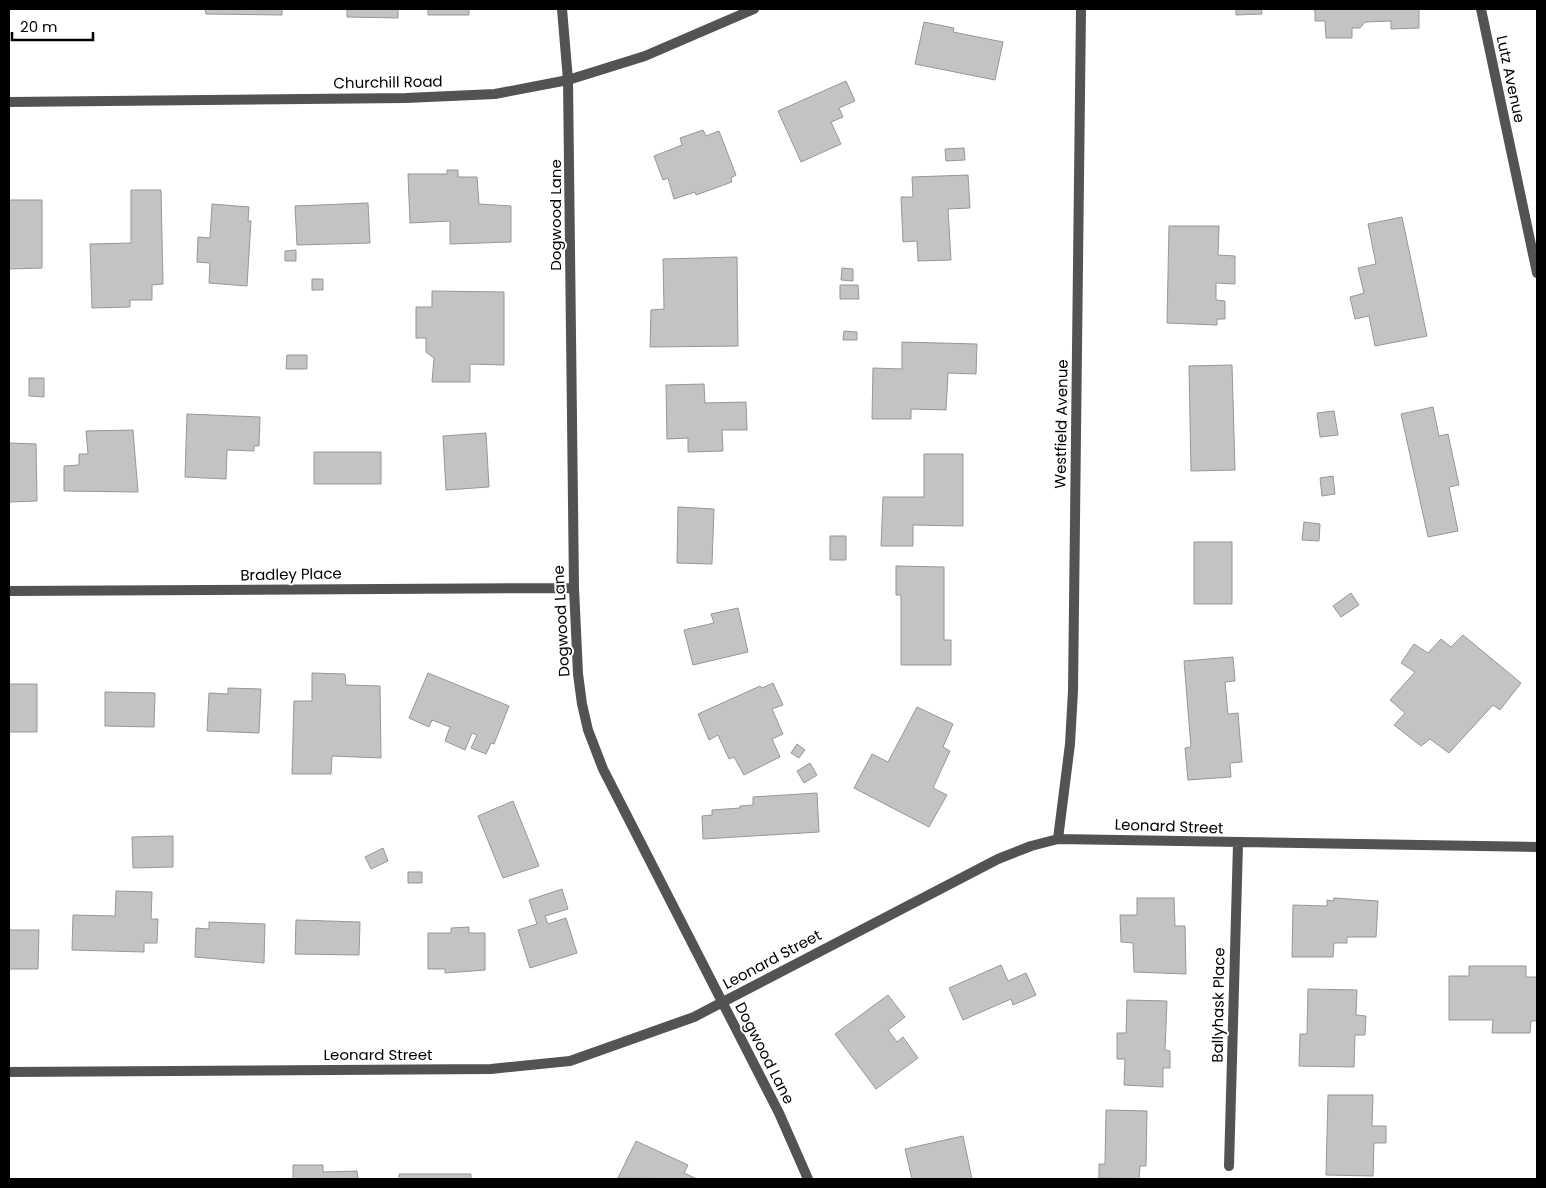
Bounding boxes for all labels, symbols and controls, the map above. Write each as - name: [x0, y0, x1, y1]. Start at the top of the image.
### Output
- scale bar: [12, 10, 94, 42]
- text: 20 m: [20, 16, 58, 37]
- street label: Lutz Avenue: [1492, 33, 1530, 125]
- street label: Churchill Road: [333, 71, 443, 93]
- street label: Dogwood Lane: [545, 159, 566, 271]
- street label: Westfield Avenue: [1049, 359, 1073, 489]
- street label: Bradley Place: [240, 563, 342, 585]
- street label: Dogwood Lane: [548, 565, 574, 677]
- street label: Leonard Street: [1114, 814, 1224, 838]
- street label: Leonard Street: [719, 924, 825, 994]
- street label: Ballyhask Place: [1206, 947, 1230, 1063]
- street label: Dogwood Lane: [730, 999, 800, 1107]
- street label: Leonard Street: [324, 1044, 432, 1065]

